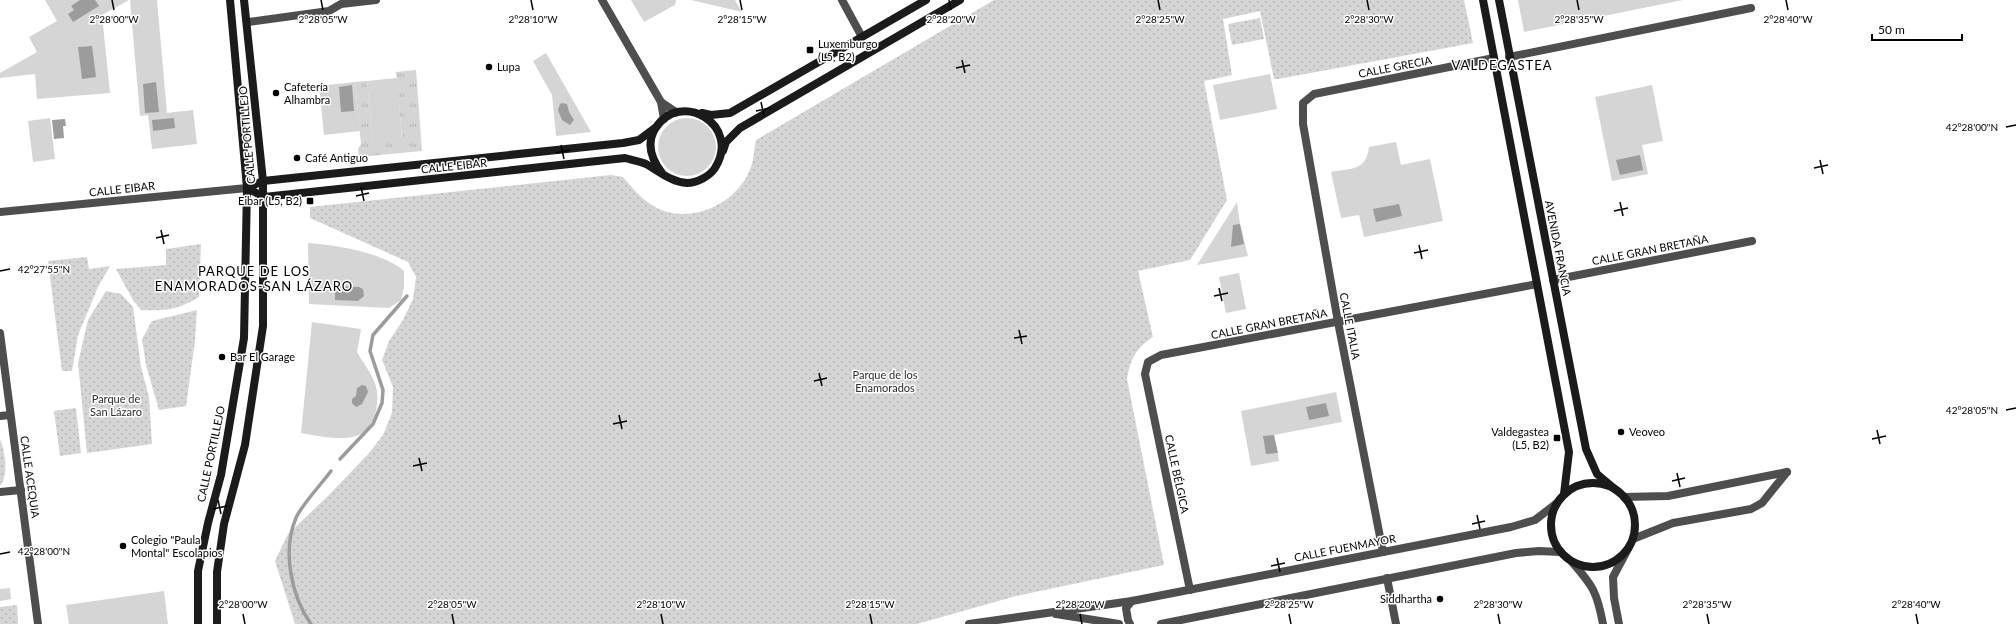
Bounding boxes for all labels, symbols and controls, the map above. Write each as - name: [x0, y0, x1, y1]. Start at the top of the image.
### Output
- text: 2°28'00"W: [89, 13, 139, 25]
- text: 2°28'05"W: [298, 13, 348, 25]
- text: 2°28'10"W: [508, 13, 558, 25]
- text: 2°28'15"W: [717, 13, 767, 25]
- text: 2°28'20"W: [926, 13, 976, 25]
- text: 2°28'25"W: [1135, 13, 1185, 25]
- text: 2°28'30"W: [1344, 13, 1394, 25]
- text: 2°28'35"W: [1554, 13, 1604, 25]
- text: 2°28'40"W: [1763, 13, 1813, 25]
- scale bar: [1872, 16, 1962, 42]
- text: 50 m: [1878, 22, 1905, 37]
- place label: Luxemburgo (L5, B2): [818, 37, 878, 63]
- marker: Luxemburgo (L5, B2): [805, 45, 815, 55]
- street label: CALLE GRECIA: [1357, 53, 1433, 80]
- district label: VALDEGASTEA: [1451, 57, 1553, 73]
- place label: Lupa: [497, 60, 520, 73]
- marker: Lupa: [484, 62, 494, 72]
- place label: Cafetería Alhambra: [284, 80, 330, 106]
- street label: CALLE PORTILLEJO: [236, 85, 257, 184]
- marker: Cafetería Alhambra: [271, 88, 281, 98]
- text: 42°28'00"N: [1946, 121, 1998, 133]
- place label: Café Antiguo: [305, 151, 368, 164]
- marker: Café Antiguo: [292, 153, 302, 163]
- street label: CALLE EIBAR: [420, 156, 488, 175]
- street label: CALLE EIBAR: [88, 179, 156, 198]
- place label: Eibar (L5, B2): [238, 194, 302, 207]
- marker: Eibar (L5, B2): [305, 196, 315, 206]
- street label: AVENIDA FRANCIA: [1543, 199, 1574, 297]
- street label: CALLE GRAN BRETAÑA: [1591, 232, 1710, 267]
- text: 42°27'55"N: [18, 263, 70, 275]
- district label: PARQUE DE LOS ENAMORADOS-SAN LÁZARO: [155, 263, 353, 294]
- street label: CALLE ITALIA: [1338, 291, 1363, 361]
- street label: CALLE GRAN BRETAÑA: [1210, 306, 1329, 341]
- place label: Bar El Garage: [230, 350, 295, 363]
- marker: Bar El Garage: [217, 352, 227, 362]
- park label: Parque de los Enamorados: [853, 368, 918, 394]
- park label: Parque de San Lázaro: [90, 392, 142, 418]
- street label: CALLE PORTILLEJO: [194, 404, 227, 503]
- text: 42°28'05"N: [1946, 404, 1998, 416]
- place label: Valdegastea (L5, B2): [1491, 425, 1549, 451]
- place label: Veoveo: [1629, 425, 1665, 438]
- marker: Veoveo: [1616, 427, 1626, 437]
- street label: CALLE BÉLGICA: [1163, 433, 1192, 515]
- marker: Valdegastea (L5, B2): [1552, 433, 1562, 443]
- street label: CALLE ACEQUIA: [18, 435, 43, 520]
- street label: CALLE FUENMAYOR: [1293, 531, 1397, 564]
- place label: Colegio "Paula Montal" Escolapios: [131, 533, 223, 559]
- marker: Colegio "Paula Montal" Escolapios: [118, 541, 128, 551]
- text: 42°28'00"N: [18, 545, 70, 557]
- place label: Siddhartha: [1380, 592, 1432, 605]
- marker: Siddhartha: [1435, 594, 1445, 604]
- text: 2°28'00"W: [218, 598, 268, 610]
- text: 2°28'05"W: [427, 598, 477, 610]
- text: 2°28'10"W: [636, 598, 686, 610]
- text: 2°28'15"W: [845, 598, 895, 610]
- text: 2°28'20"W: [1055, 598, 1105, 610]
- text: 2°28'25"W: [1264, 598, 1314, 610]
- text: 2°28'30"W: [1473, 598, 1523, 610]
- text: 2°28'35"W: [1682, 598, 1732, 610]
- text: 2°28'40"W: [1891, 598, 1941, 610]

